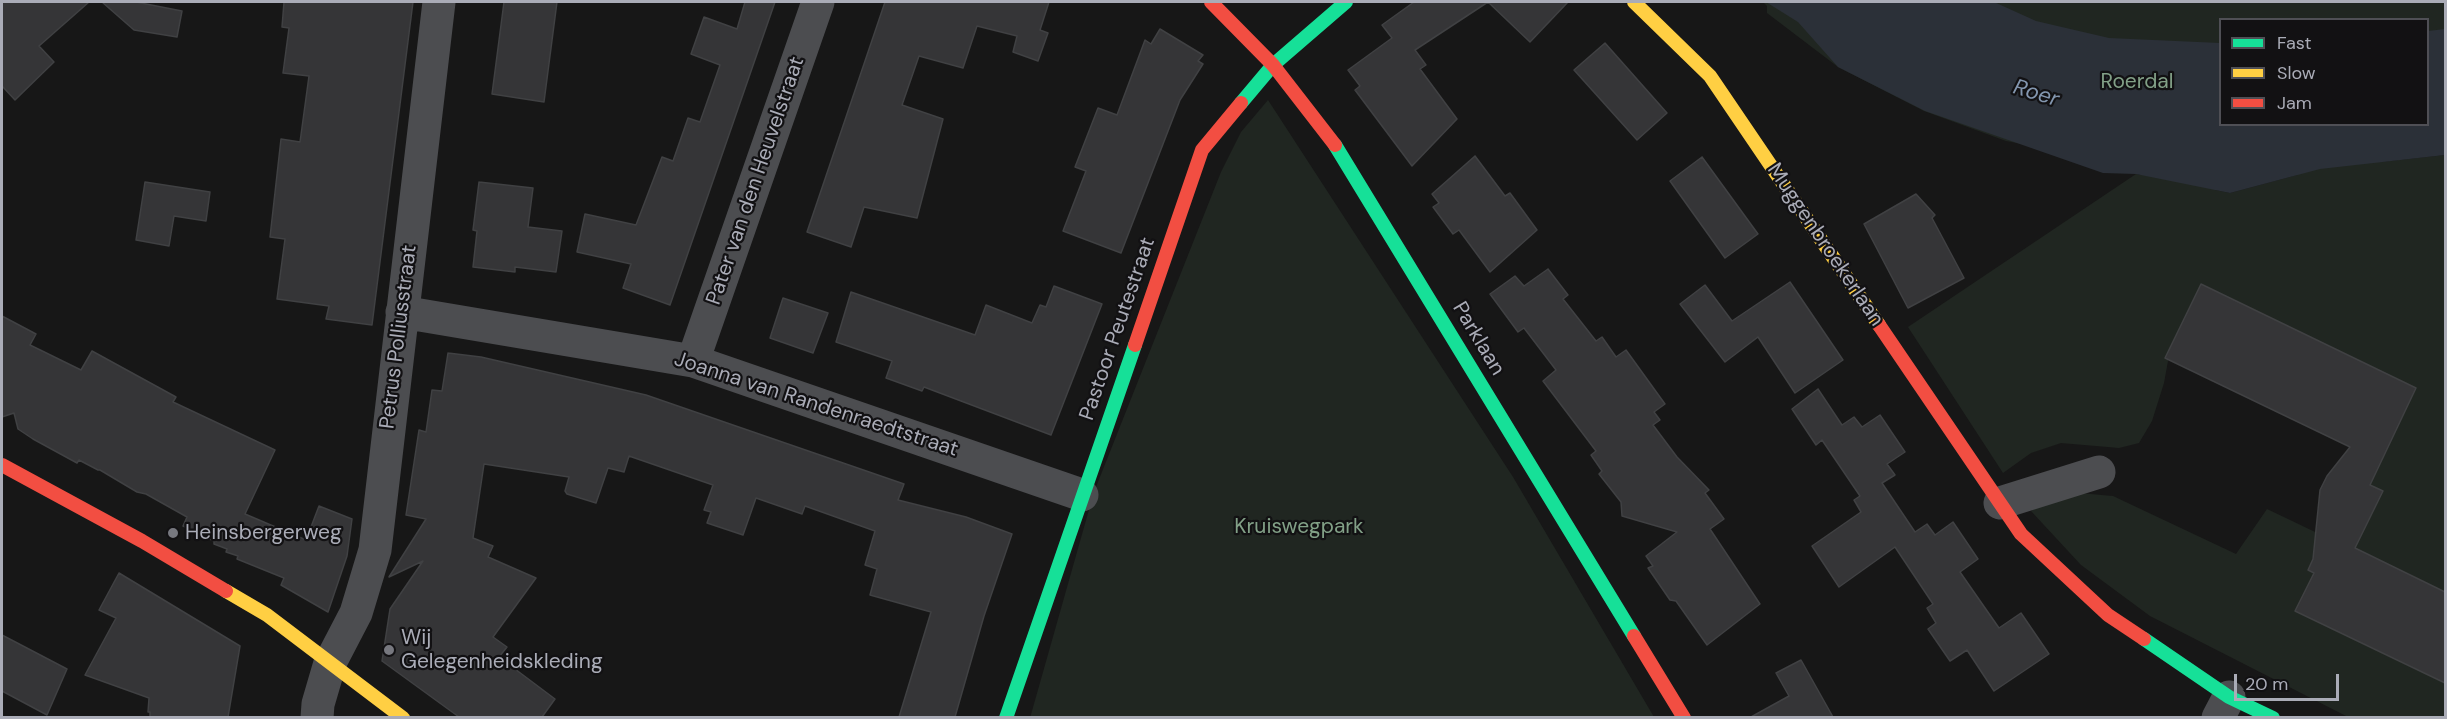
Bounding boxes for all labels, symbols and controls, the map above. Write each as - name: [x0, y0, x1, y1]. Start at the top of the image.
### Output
- legend: [2219, 18, 2429, 126]
- text: Fast: [2277, 31, 2312, 55]
- street label: Pater van den Heuvelstraat: [702, 54, 810, 308]
- text: Slow: [2277, 61, 2316, 85]
- park label: Roerdal: [2101, 69, 2173, 95]
- water label: Roer: [2010, 75, 2062, 113]
- text: Jam: [2277, 91, 2312, 115]
- street label: Muggenbroekerlaan: [1761, 159, 1889, 331]
- street label: Pastoor Peutestraat: [1075, 234, 1161, 424]
- street label: Petrus Polliusstraat: [375, 244, 423, 430]
- street label: Parklaan: [1446, 298, 1510, 380]
- street label: Joanna van Randenraedtstraat: [671, 347, 961, 463]
- park label: Kruiswegpark: [1234, 514, 1364, 540]
- place label: Heinsbergerweg: [185, 520, 342, 546]
- marker: Heinsbergerweg: [166, 526, 180, 540]
- place label: Wij Gelegenheidskleding: [401, 625, 603, 675]
- marker: Wij Gelegenheidskleding: [382, 643, 396, 657]
- scale bar: [2237, 662, 2342, 700]
- text: 20 m: [2245, 672, 2288, 696]

